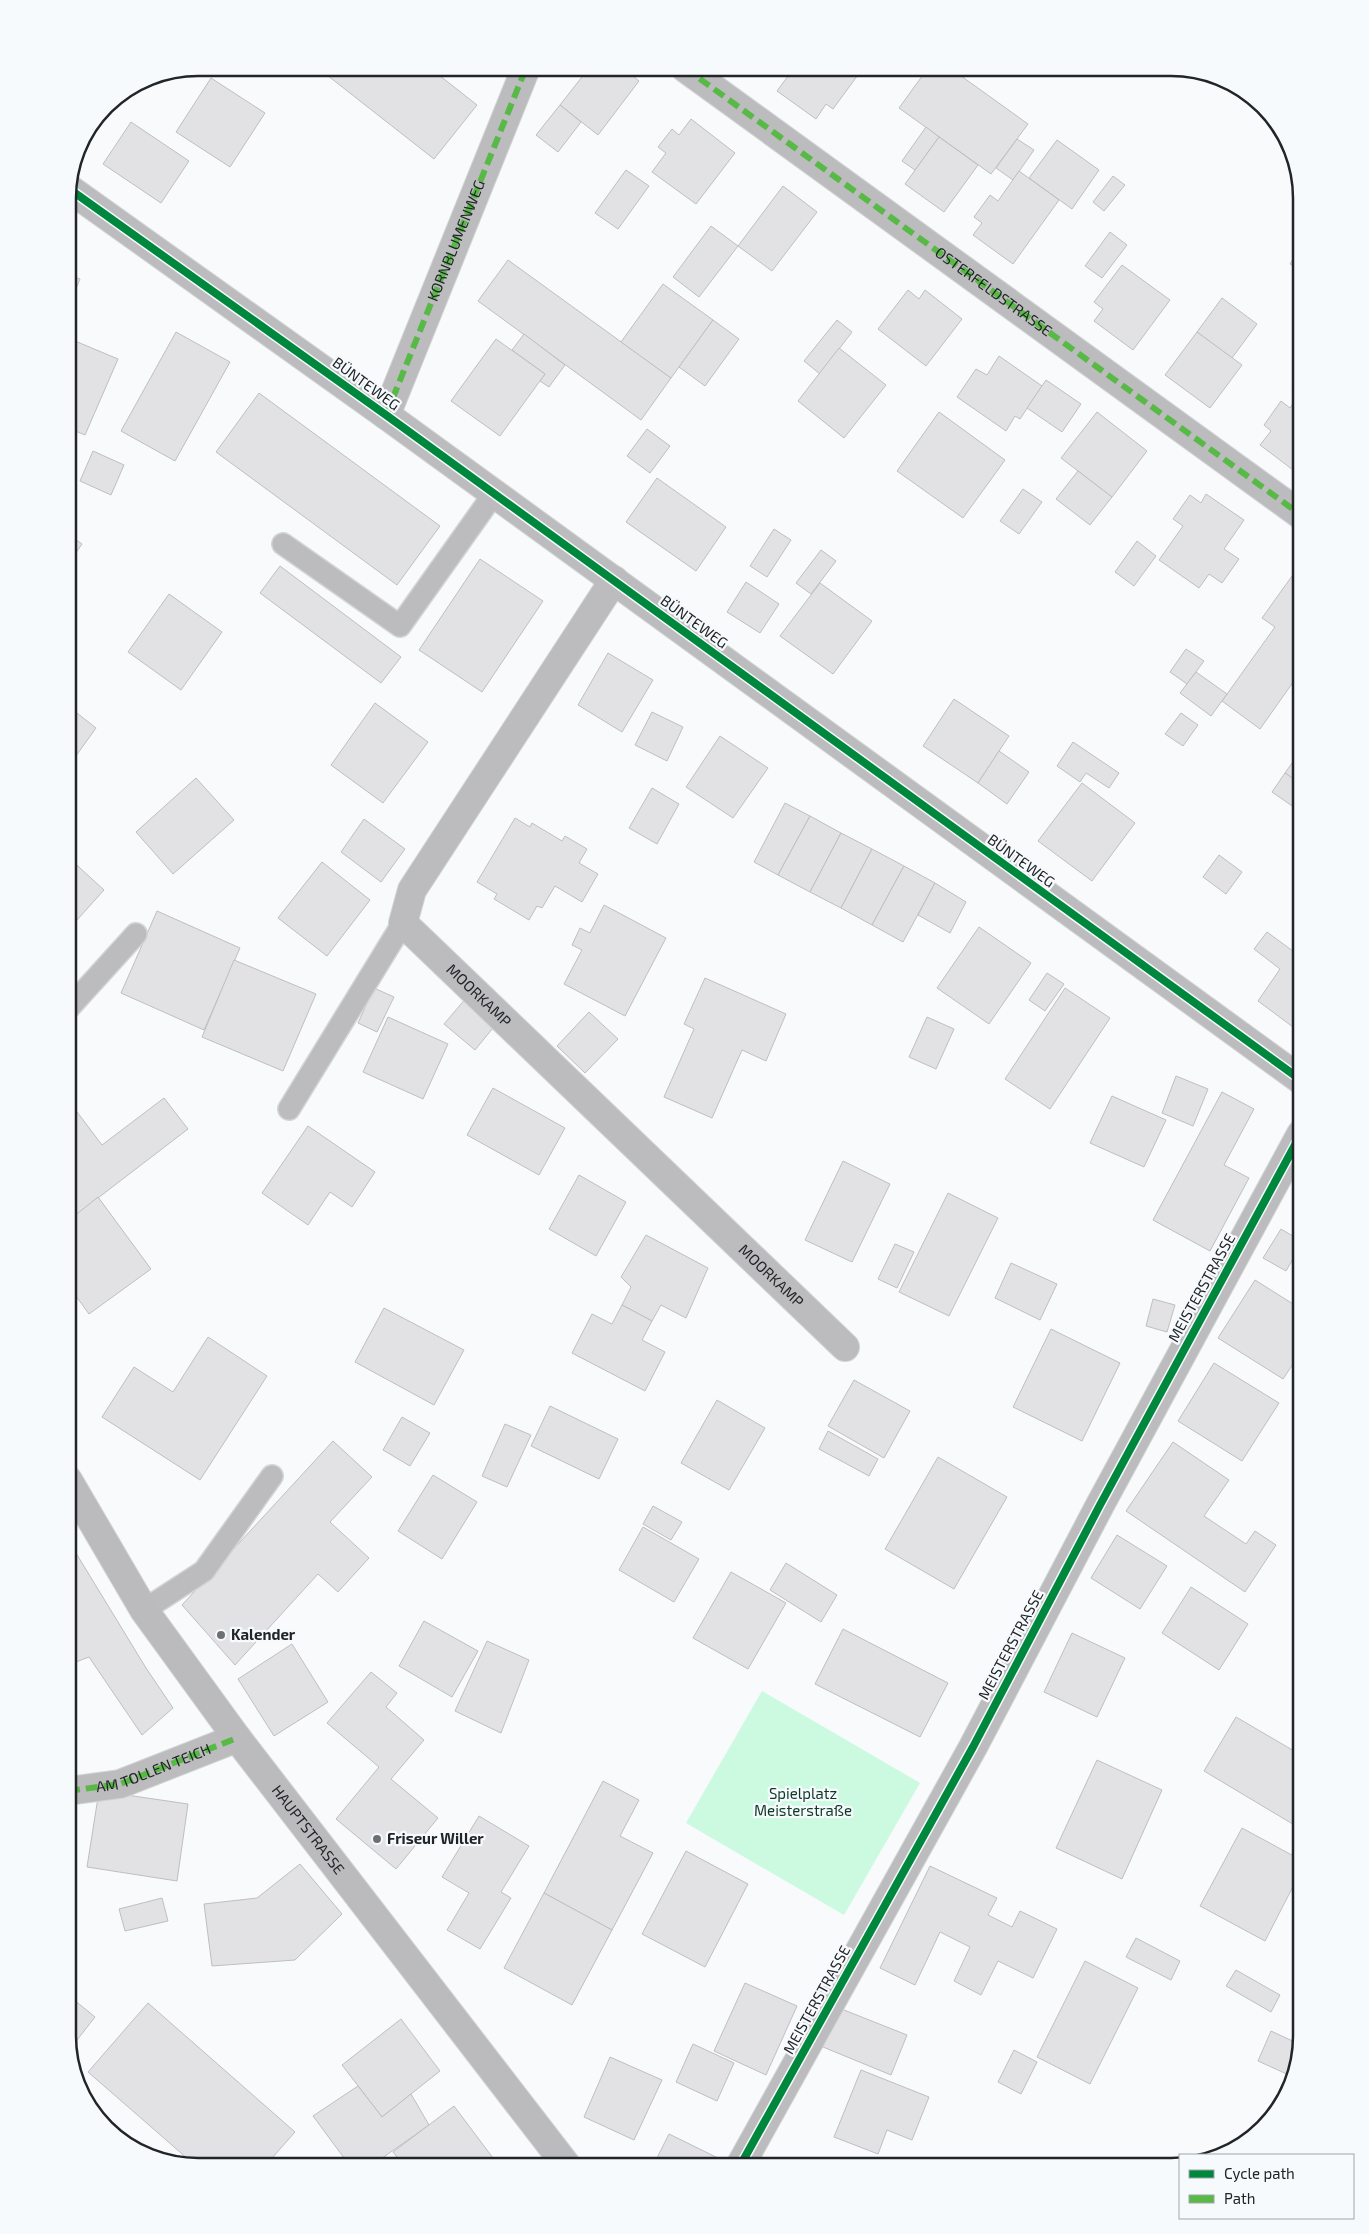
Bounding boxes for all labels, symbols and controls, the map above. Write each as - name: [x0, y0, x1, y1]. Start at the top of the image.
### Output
- street label: KORNBLUMENWEG: [423, 177, 488, 304]
- street label: OSTERFELDSTRASSE: [932, 243, 1056, 339]
- street label: BÜNTEWEG: [329, 353, 404, 414]
- street label: BÜNTEWEG: [657, 591, 732, 652]
- street label: BÜNTEWEG: [984, 830, 1059, 891]
- street label: MOORKAMP: [443, 960, 515, 1030]
- street label: MEISTERSTRASSE: [1164, 1230, 1238, 1345]
- street label: MOORKAMP: [735, 1240, 808, 1310]
- street label: MEISTERSTRASSE: [974, 1587, 1047, 1702]
- place label: Kalender: [231, 1625, 296, 1643]
- marker: Kalender: [215, 1629, 227, 1641]
- street label: AM TOLLEN TEICH: [95, 1739, 213, 1795]
- street label: HAUPTSTRASSE: [269, 1781, 349, 1878]
- park label: Spielplatz Meisterstraße: [754, 1784, 852, 1819]
- place label: Friseur Willer: [387, 1829, 484, 1847]
- marker: Friseur Willer: [371, 1833, 383, 1845]
- street label: MEISTERSTRASSE: [779, 1942, 853, 2057]
- legend: [1179, 2154, 1354, 2219]
- text: Cycle path: [1224, 2164, 1295, 2182]
- text: Path: [1224, 2189, 1255, 2207]

